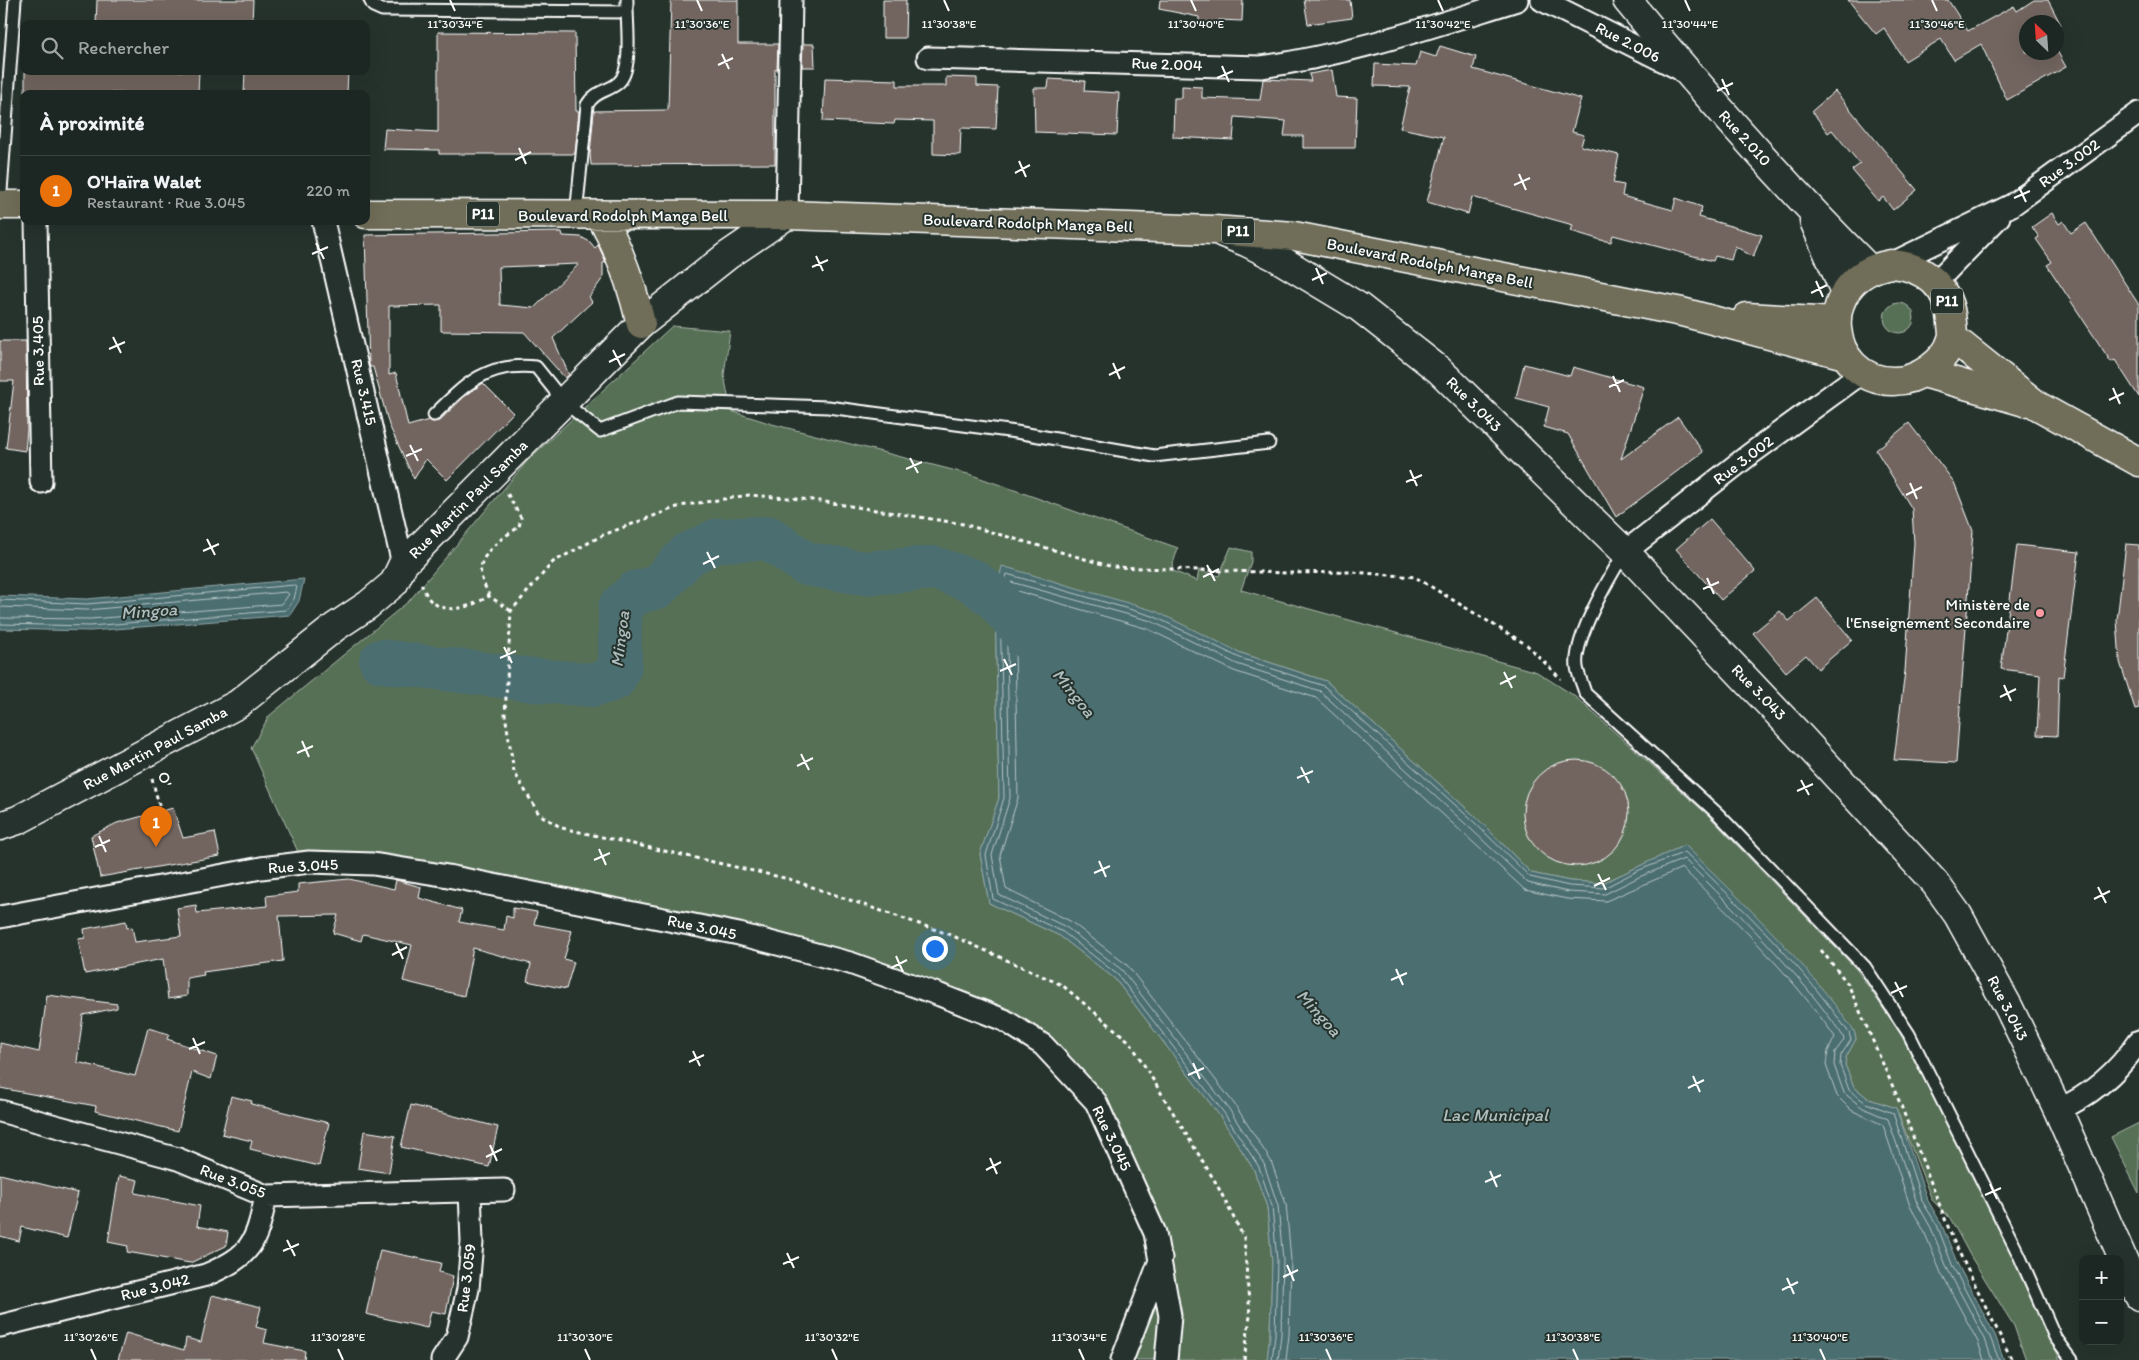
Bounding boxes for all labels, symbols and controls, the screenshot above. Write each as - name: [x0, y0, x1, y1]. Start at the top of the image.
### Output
- north arrow: [2019, 15, 2064, 60]
- text: 11°30'34"E: [427, 17, 483, 31]
- text: 11°30'36"E: [675, 17, 730, 31]
- text: 11°30'38"E: [922, 17, 977, 31]
- text: 11°30'40"E: [1168, 17, 1225, 31]
- text: 11°30'42"E: [1415, 17, 1471, 31]
- text: 11°30'44"E: [1662, 17, 1719, 31]
- text: 11°30'46"E: [1909, 17, 1965, 31]
- street label: Rue 2.006: [1592, 18, 1664, 66]
- search box: [20, 20, 370, 75]
- icon: search: [38, 34, 66, 62]
- text: Rechercher: [78, 36, 169, 59]
- street label: Rue 2.004: [1131, 53, 1203, 75]
- street label: Rue 2.010: [1715, 106, 1775, 170]
- text: À proximité: [40, 110, 145, 135]
- street label: Rue 3.002: [2035, 134, 2104, 191]
- text: O'Haïra Walet: [87, 170, 201, 193]
- text: 1: [52, 181, 60, 200]
- text: 220 m: [306, 181, 350, 200]
- text: Restaurant · Rue 3.045: [87, 193, 245, 212]
- road number: P11: [467, 202, 499, 226]
- street label: Boulevard Rodolph Manga Bell: [518, 206, 728, 225]
- street label: Boulevard Rodolph Manga Bell: [923, 210, 1134, 236]
- road number: P11: [1222, 218, 1254, 244]
- street label: Boulevard Rodolph Manga Bell: [1325, 234, 1535, 292]
- road number: P11: [1931, 288, 1963, 314]
- street label: Rue 3.405: [28, 316, 48, 386]
- street label: Rue 3.415: [347, 357, 381, 427]
- street label: Rue 3.043: [1442, 372, 1506, 436]
- street label: Rue 3.002: [1709, 431, 1777, 489]
- street label: Rue Martin Paul Samba: [405, 435, 532, 562]
- place label: Ministère de l'Enseignement Secondaire: [1846, 595, 2030, 632]
- water label: Mingoa: [120, 598, 179, 624]
- marker: Ministère de l'Enseignement Secondaire: [2034, 607, 2046, 619]
- water label: Mingoa: [606, 609, 634, 668]
- street label: Rue 3.043: [1728, 660, 1791, 724]
- water label: Mingoa: [1048, 664, 1101, 722]
- street label: Rue Martin Paul Samba: [80, 702, 230, 794]
- street label: O': [154, 769, 176, 789]
- pin: 1: [140, 806, 172, 847]
- street label: Rue 3.045: [267, 855, 339, 877]
- street label: Rue 3.045: [666, 910, 738, 944]
- your location: [922, 936, 948, 962]
- street label: Rue 3.043: [1984, 972, 2033, 1044]
- water label: Mingoa: [1292, 985, 1347, 1042]
- street label: Rue 3.045: [1088, 1102, 1136, 1174]
- water label: Lac Municipal: [1442, 1104, 1550, 1126]
- street label: Rue 3.055: [197, 1160, 269, 1202]
- street label: Rue 3.059: [452, 1243, 480, 1313]
- map controls: [2079, 1255, 2124, 1345]
- button: +: [2079, 1255, 2124, 1300]
- street label: Rue 3.042: [119, 1269, 192, 1305]
- button: −: [2079, 1300, 2124, 1345]
- text: 11°30'26"E: [64, 1330, 119, 1344]
- text: 11°30'28"E: [311, 1330, 366, 1344]
- text: 11°30'30"E: [557, 1330, 613, 1344]
- text: 11°30'32"E: [805, 1330, 860, 1344]
- text: 11°30'34"E: [1051, 1330, 1107, 1344]
- text: 11°30'36"E: [1299, 1330, 1354, 1344]
- text: 11°30'38"E: [1546, 1330, 1601, 1344]
- text: 11°30'40"E: [1792, 1330, 1849, 1344]

